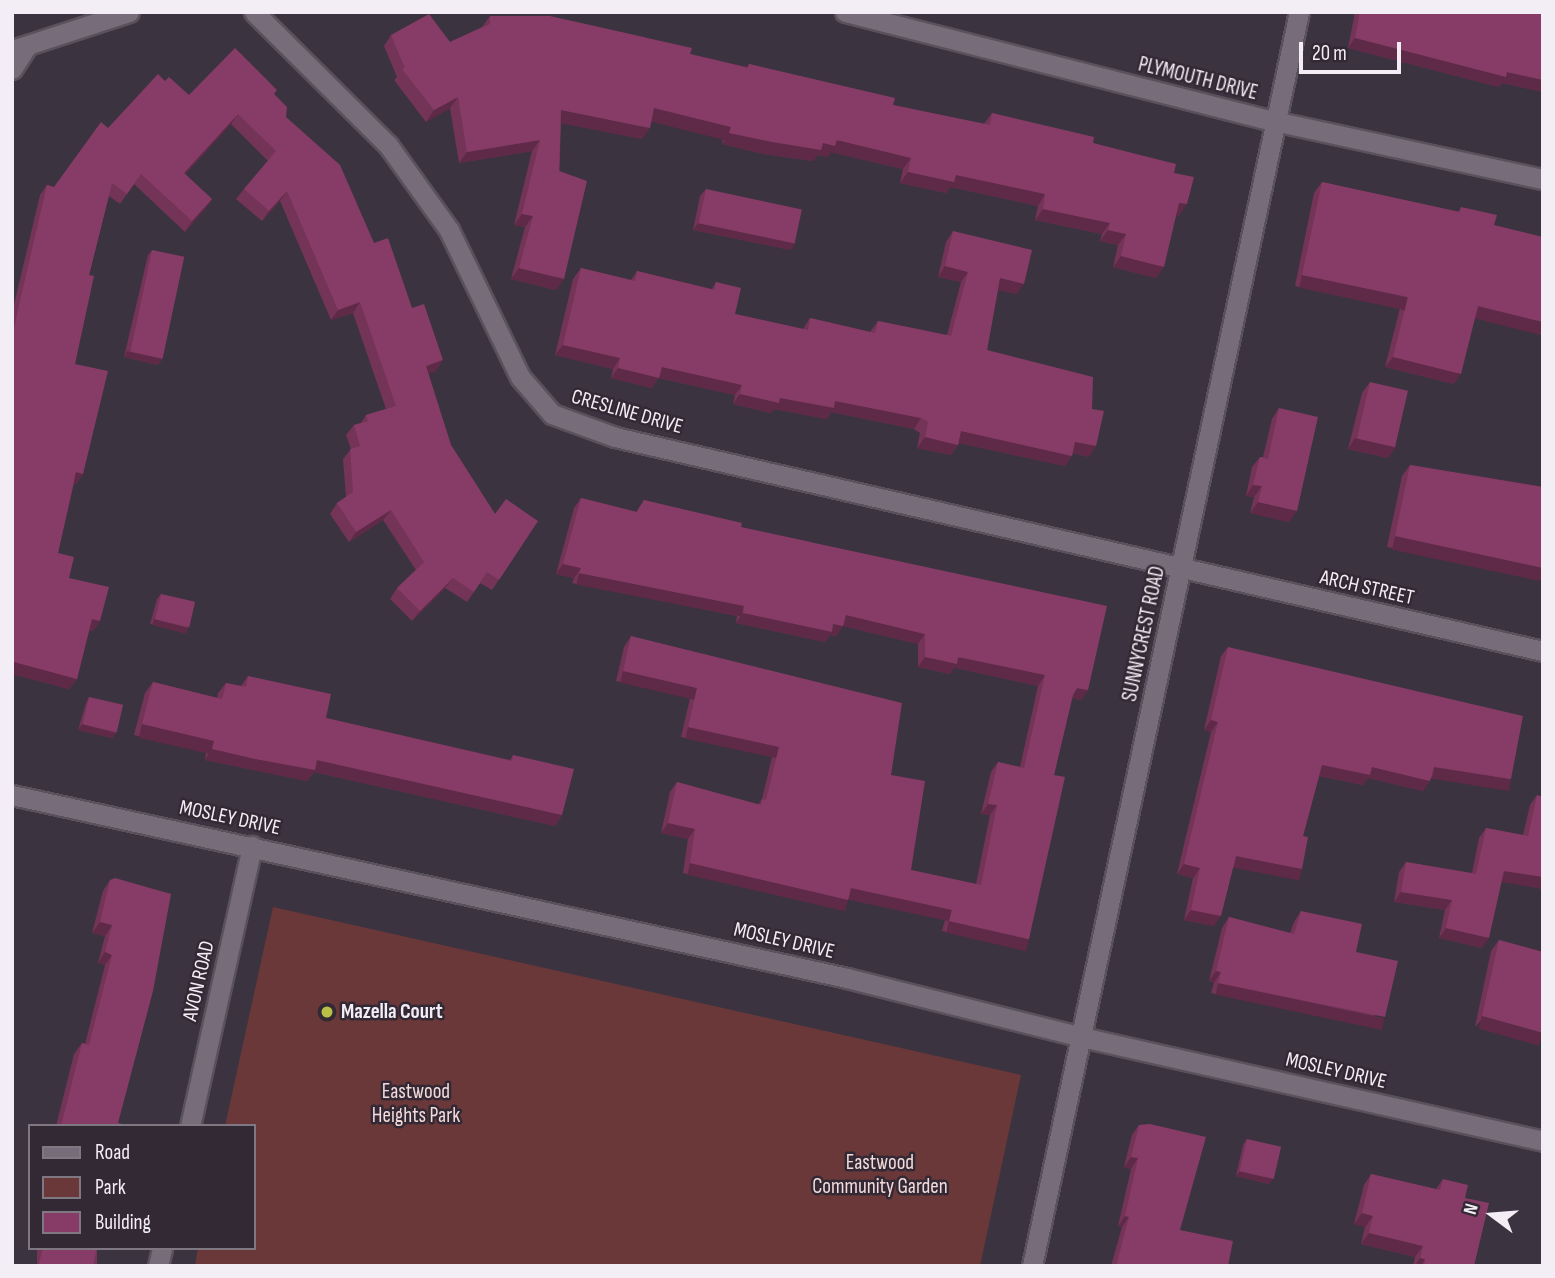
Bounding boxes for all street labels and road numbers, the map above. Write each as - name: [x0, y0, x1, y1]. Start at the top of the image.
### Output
- street label: PLYMOUTH DRIVE: [1136, 52, 1260, 106]
- street label: CRESLINE DRIVE: [568, 384, 686, 440]
- street label: SUNNYCREST ROAD: [1117, 564, 1171, 704]
- street label: ARCH STREET: [1318, 565, 1416, 611]
- street label: MOSLEY DRIVE: [177, 795, 283, 841]
- street label: MOSLEY DRIVE: [731, 917, 837, 965]
- street label: AVON ROAD: [178, 939, 220, 1023]
- street label: MOSLEY DRIVE: [1283, 1047, 1389, 1095]

